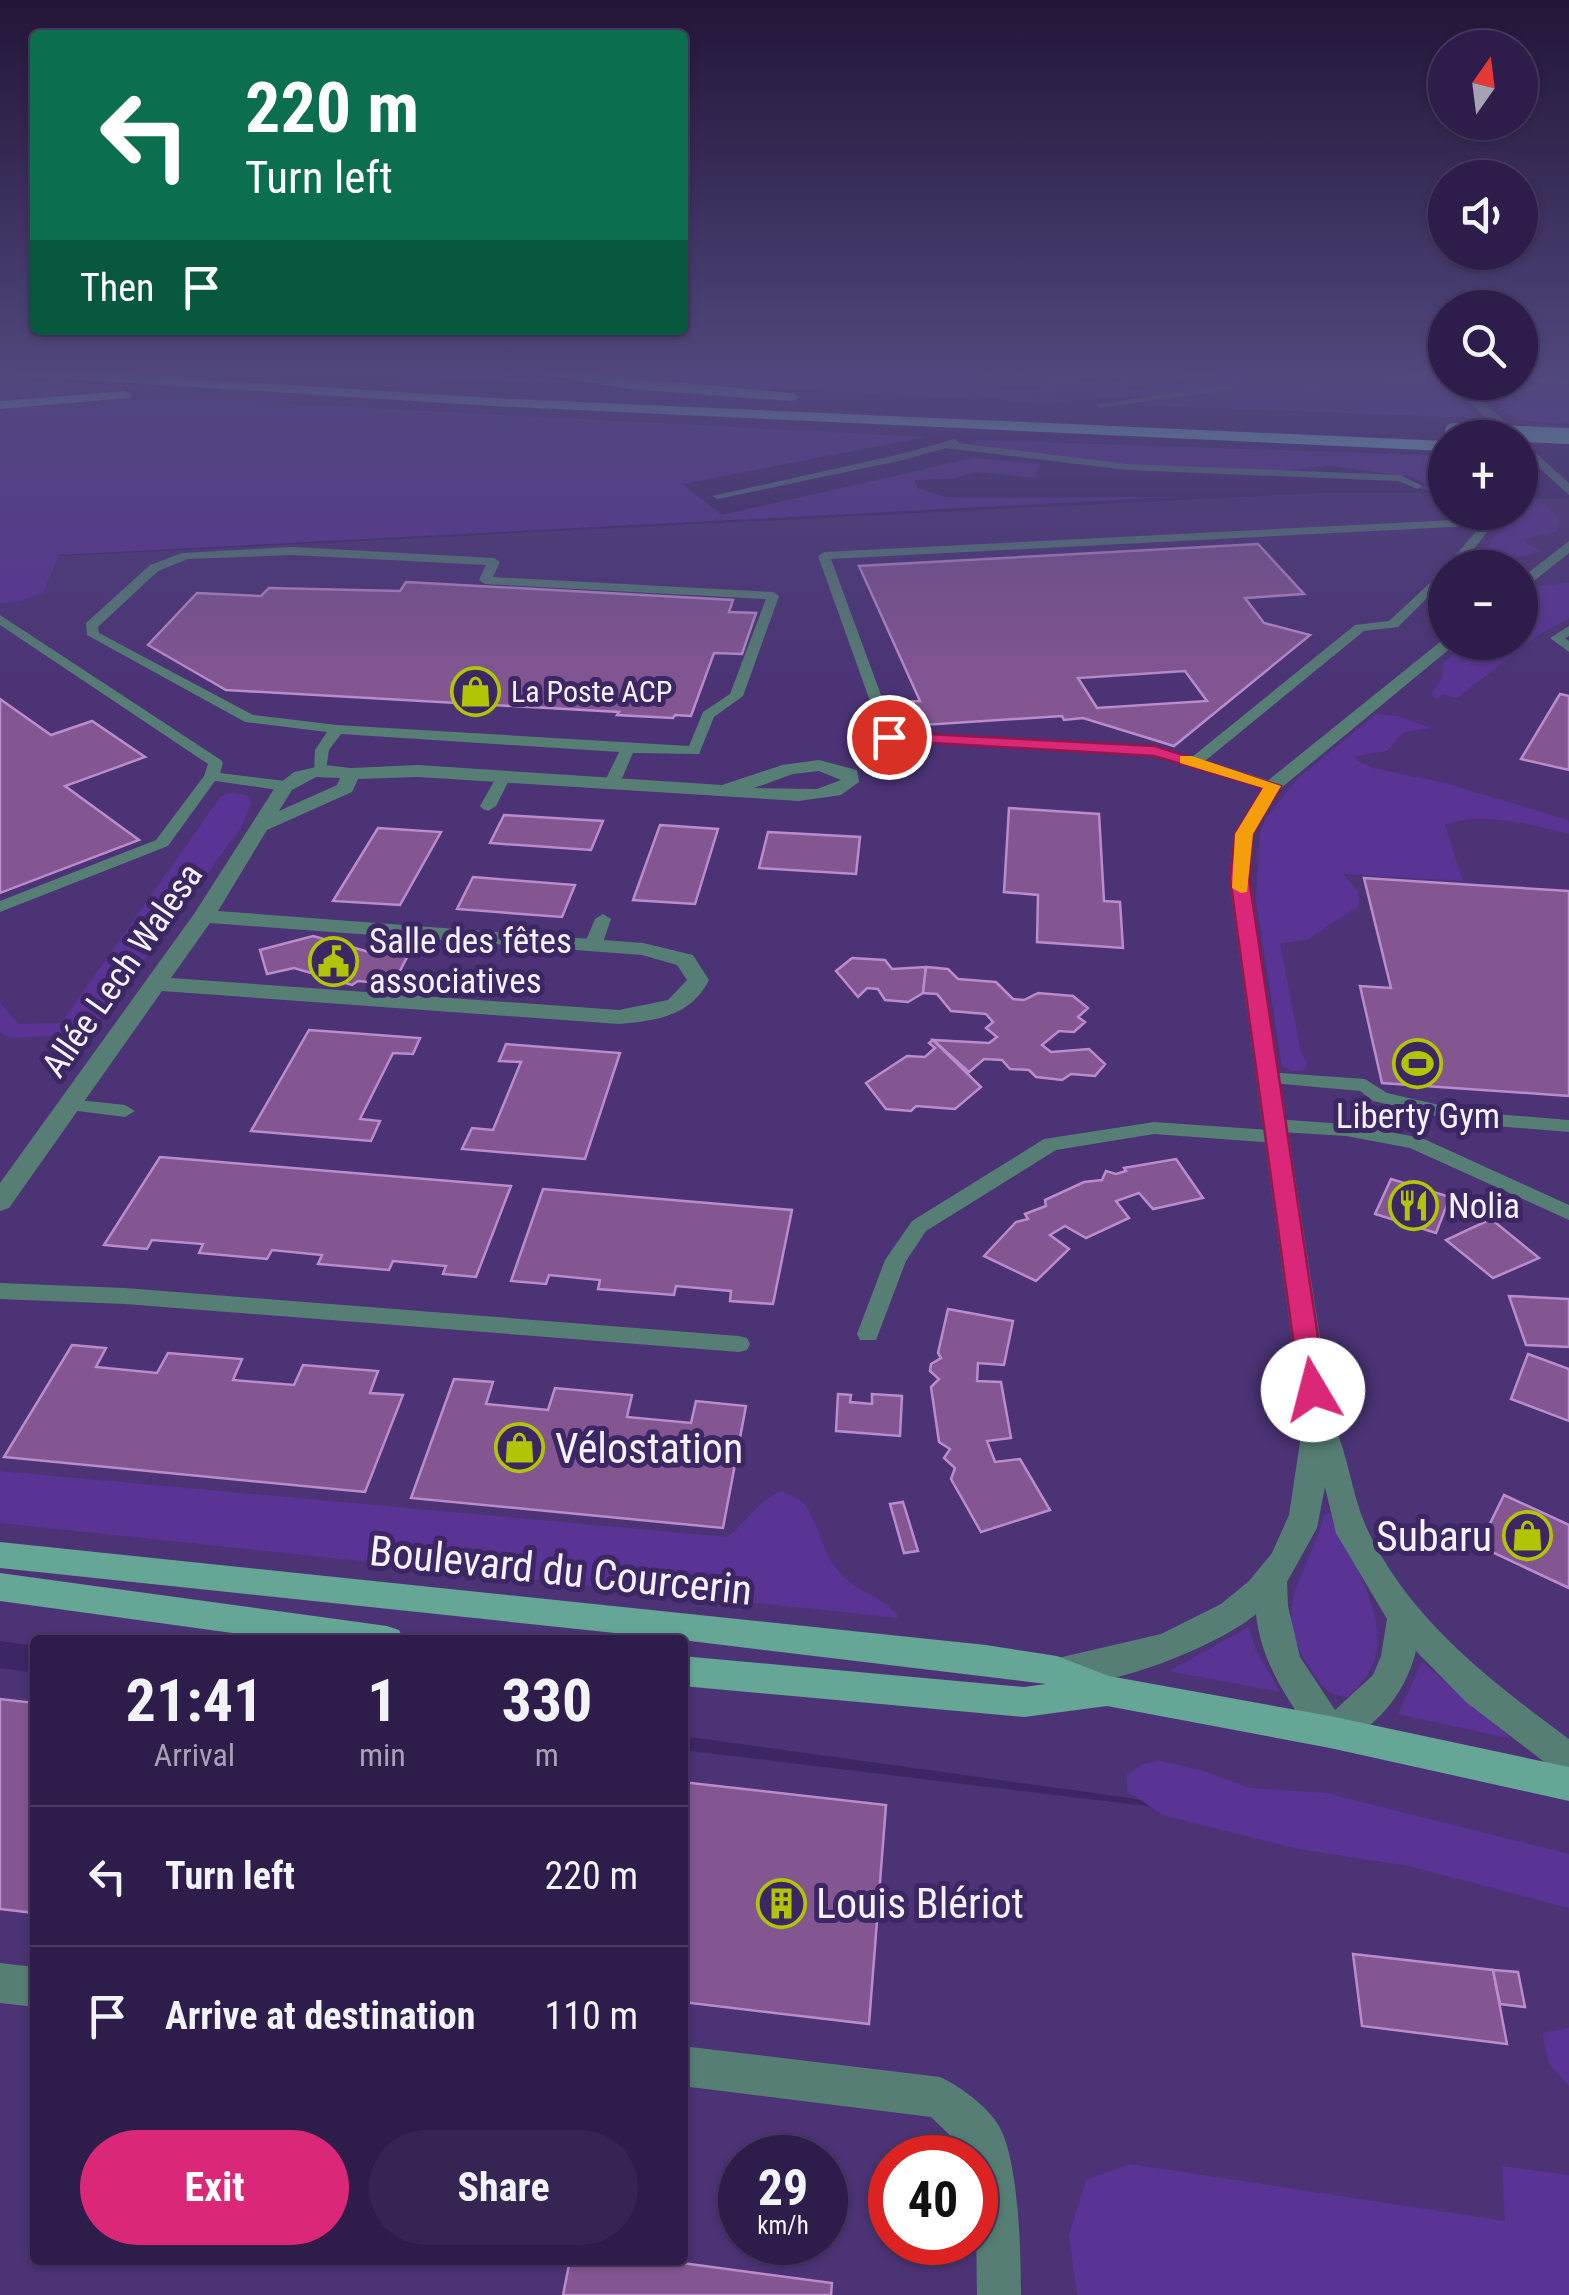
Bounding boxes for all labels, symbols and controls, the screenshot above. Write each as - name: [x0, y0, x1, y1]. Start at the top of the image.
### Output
- north arrow: [1428, 30, 1538, 140]
- map controls: [1428, 30, 1538, 660]
- text: 220 m: [245, 67, 419, 149]
- icon: left: [80, 70, 210, 200]
- text: Turn left: [245, 151, 393, 204]
- button: sound: [1428, 160, 1538, 270]
- icon: arrive: [174, 260, 229, 315]
- text: Then: [80, 266, 154, 310]
- button: search: [1428, 290, 1538, 400]
- button: +: [1428, 420, 1538, 530]
- button: −: [1428, 550, 1538, 660]
- shop icon: La Poste ACP: [450, 666, 502, 718]
- place label: La Poste ACP: [511, 674, 672, 709]
- pin: [847, 695, 932, 780]
- icon: arrive: [862, 710, 917, 765]
- street label: Allée Lech Walesa: [34, 856, 211, 1085]
- place label: Salle des fêtes associatives: [369, 921, 572, 1002]
- public building icon: Salle des fêtes associatives: [308, 935, 360, 987]
- sports icon: Liberty Gym: [1392, 1038, 1444, 1090]
- place label: Liberty Gym: [1336, 1096, 1500, 1137]
- restaurant icon: Nolia: [1387, 1180, 1439, 1232]
- place label: Nolia: [1448, 1186, 1520, 1227]
- position arrow: [1261, 1338, 1365, 1442]
- shop icon: Vélostation: [494, 1422, 546, 1474]
- place label: Vélostation: [555, 1424, 743, 1473]
- shop icon: Subaru: [1501, 1510, 1553, 1562]
- place label: Subaru: [1376, 1512, 1492, 1561]
- street label: Boulevard du Courcerin: [367, 1526, 755, 1615]
- text: 21:41: [126, 1665, 263, 1736]
- text: 1: [367, 1665, 398, 1736]
- text: 330: [501, 1665, 592, 1736]
- text: Arrival: [154, 1736, 235, 1774]
- text: min: [359, 1736, 406, 1774]
- text: m: [535, 1736, 559, 1774]
- icon: left: [80, 1849, 135, 1904]
- text: Turn left: [165, 1854, 295, 1898]
- text: 220 m: [544, 1854, 638, 1898]
- building icon: Louis Blériot: [755, 1877, 807, 1929]
- place label: Louis Blériot: [816, 1879, 1024, 1928]
- icon: arrive: [80, 1989, 135, 2044]
- text: Arrive at destination: [165, 1994, 475, 2038]
- text: 110 m: [544, 1994, 638, 2038]
- button: Exit: [80, 2130, 349, 2245]
- button: Share: [369, 2130, 638, 2245]
- speed limit sign: 40: [868, 2135, 998, 2265]
- text: 29: [758, 2159, 808, 2217]
- text: km/h: [757, 2211, 809, 2240]

